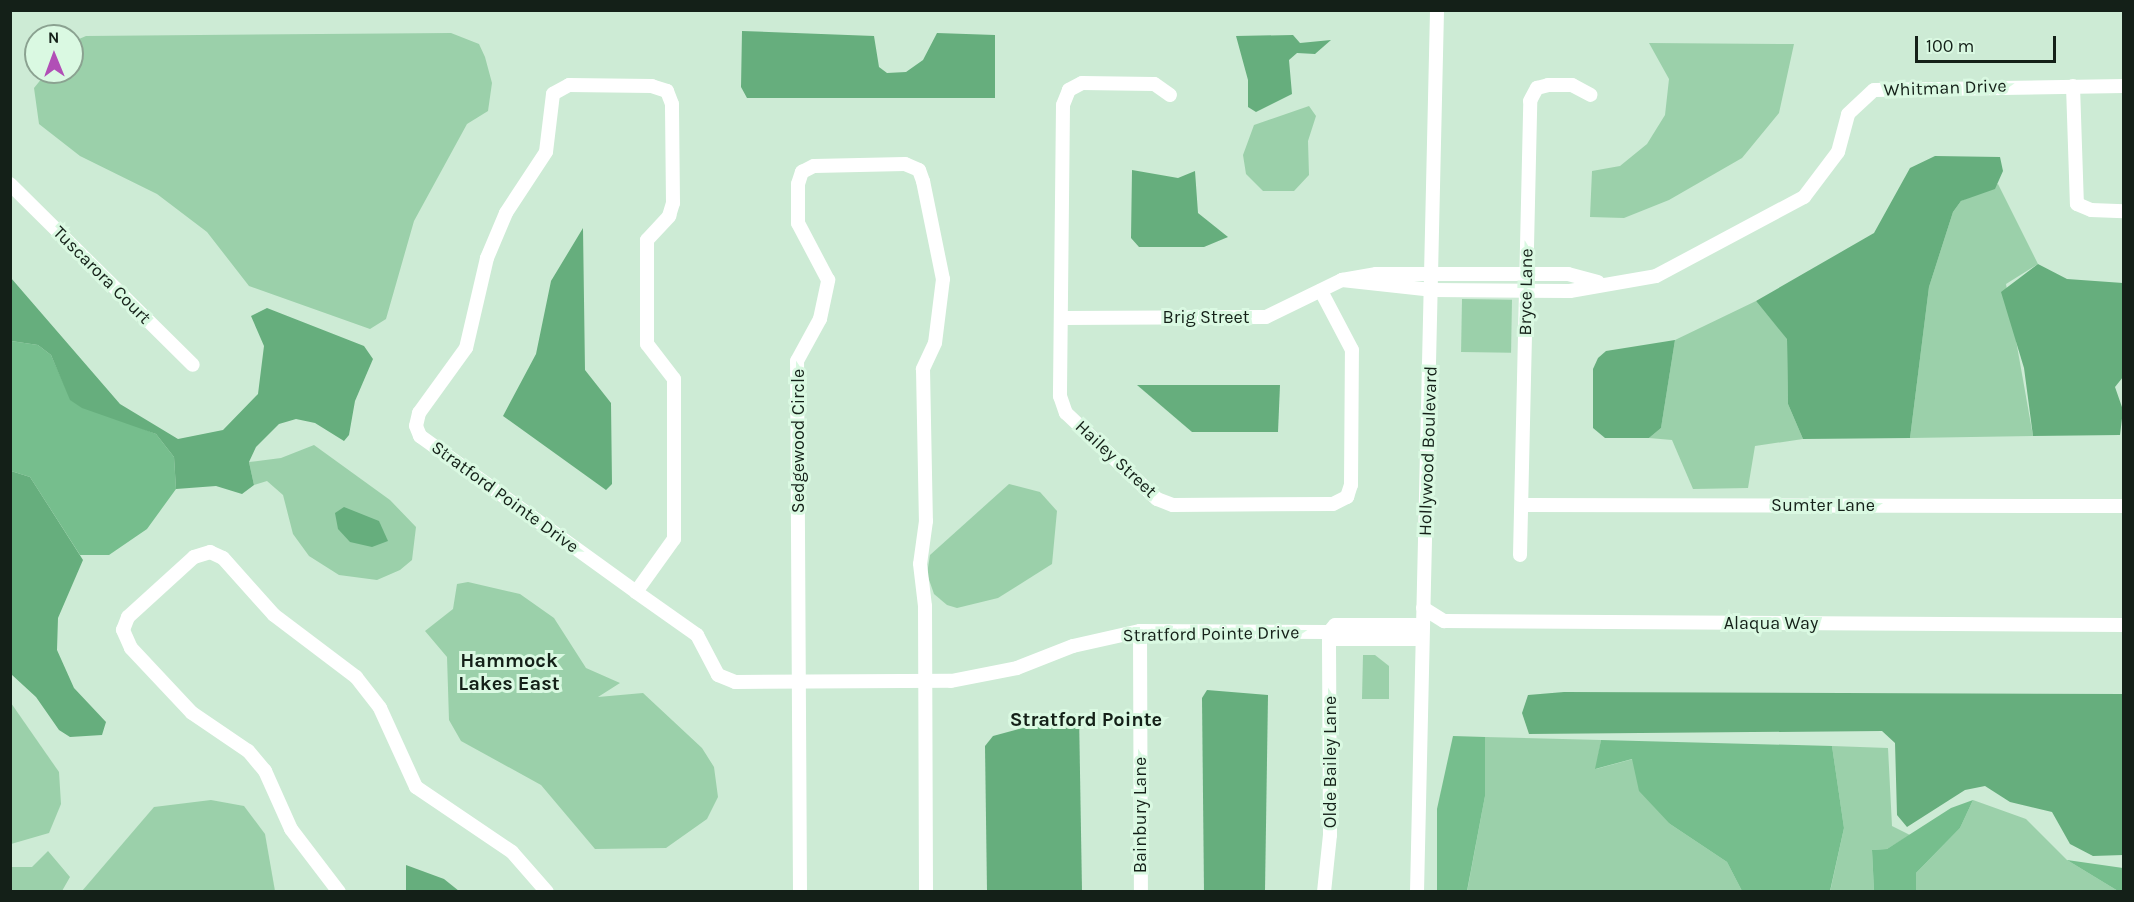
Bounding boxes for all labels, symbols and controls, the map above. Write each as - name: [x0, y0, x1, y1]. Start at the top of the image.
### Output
- north arrow: [24, 24, 84, 84]
- scale bar: [1918, 24, 2059, 62]
- text: N: [48, 28, 60, 47]
- text: 100 m: [1926, 35, 1974, 57]
- street label: Whitman Drive: [1883, 75, 2007, 101]
- street label: Tuscarora Court: [49, 222, 155, 328]
- street label: Bryce Lane: [1514, 248, 1538, 336]
- street label: Brig Street: [1163, 306, 1249, 328]
- street label: Hollywood Boulevard: [1414, 366, 1442, 536]
- street label: Sedgewood Circle: [787, 369, 809, 513]
- street label: Hailey Street: [1071, 416, 1161, 502]
- street label: Stratford Pointe Drive: [427, 436, 583, 558]
- street label: Sumter Lane: [1771, 494, 1875, 516]
- street label: Alaqua Way: [1724, 612, 1818, 634]
- street label: Stratford Pointe Drive: [1123, 622, 1299, 646]
- district label: Hammock Lakes East: [458, 648, 560, 695]
- street label: Olde Bailey Lane: [1319, 696, 1341, 828]
- district label: Stratford Pointe: [1010, 707, 1162, 731]
- street label: Bainbury Lane: [1129, 757, 1151, 873]

